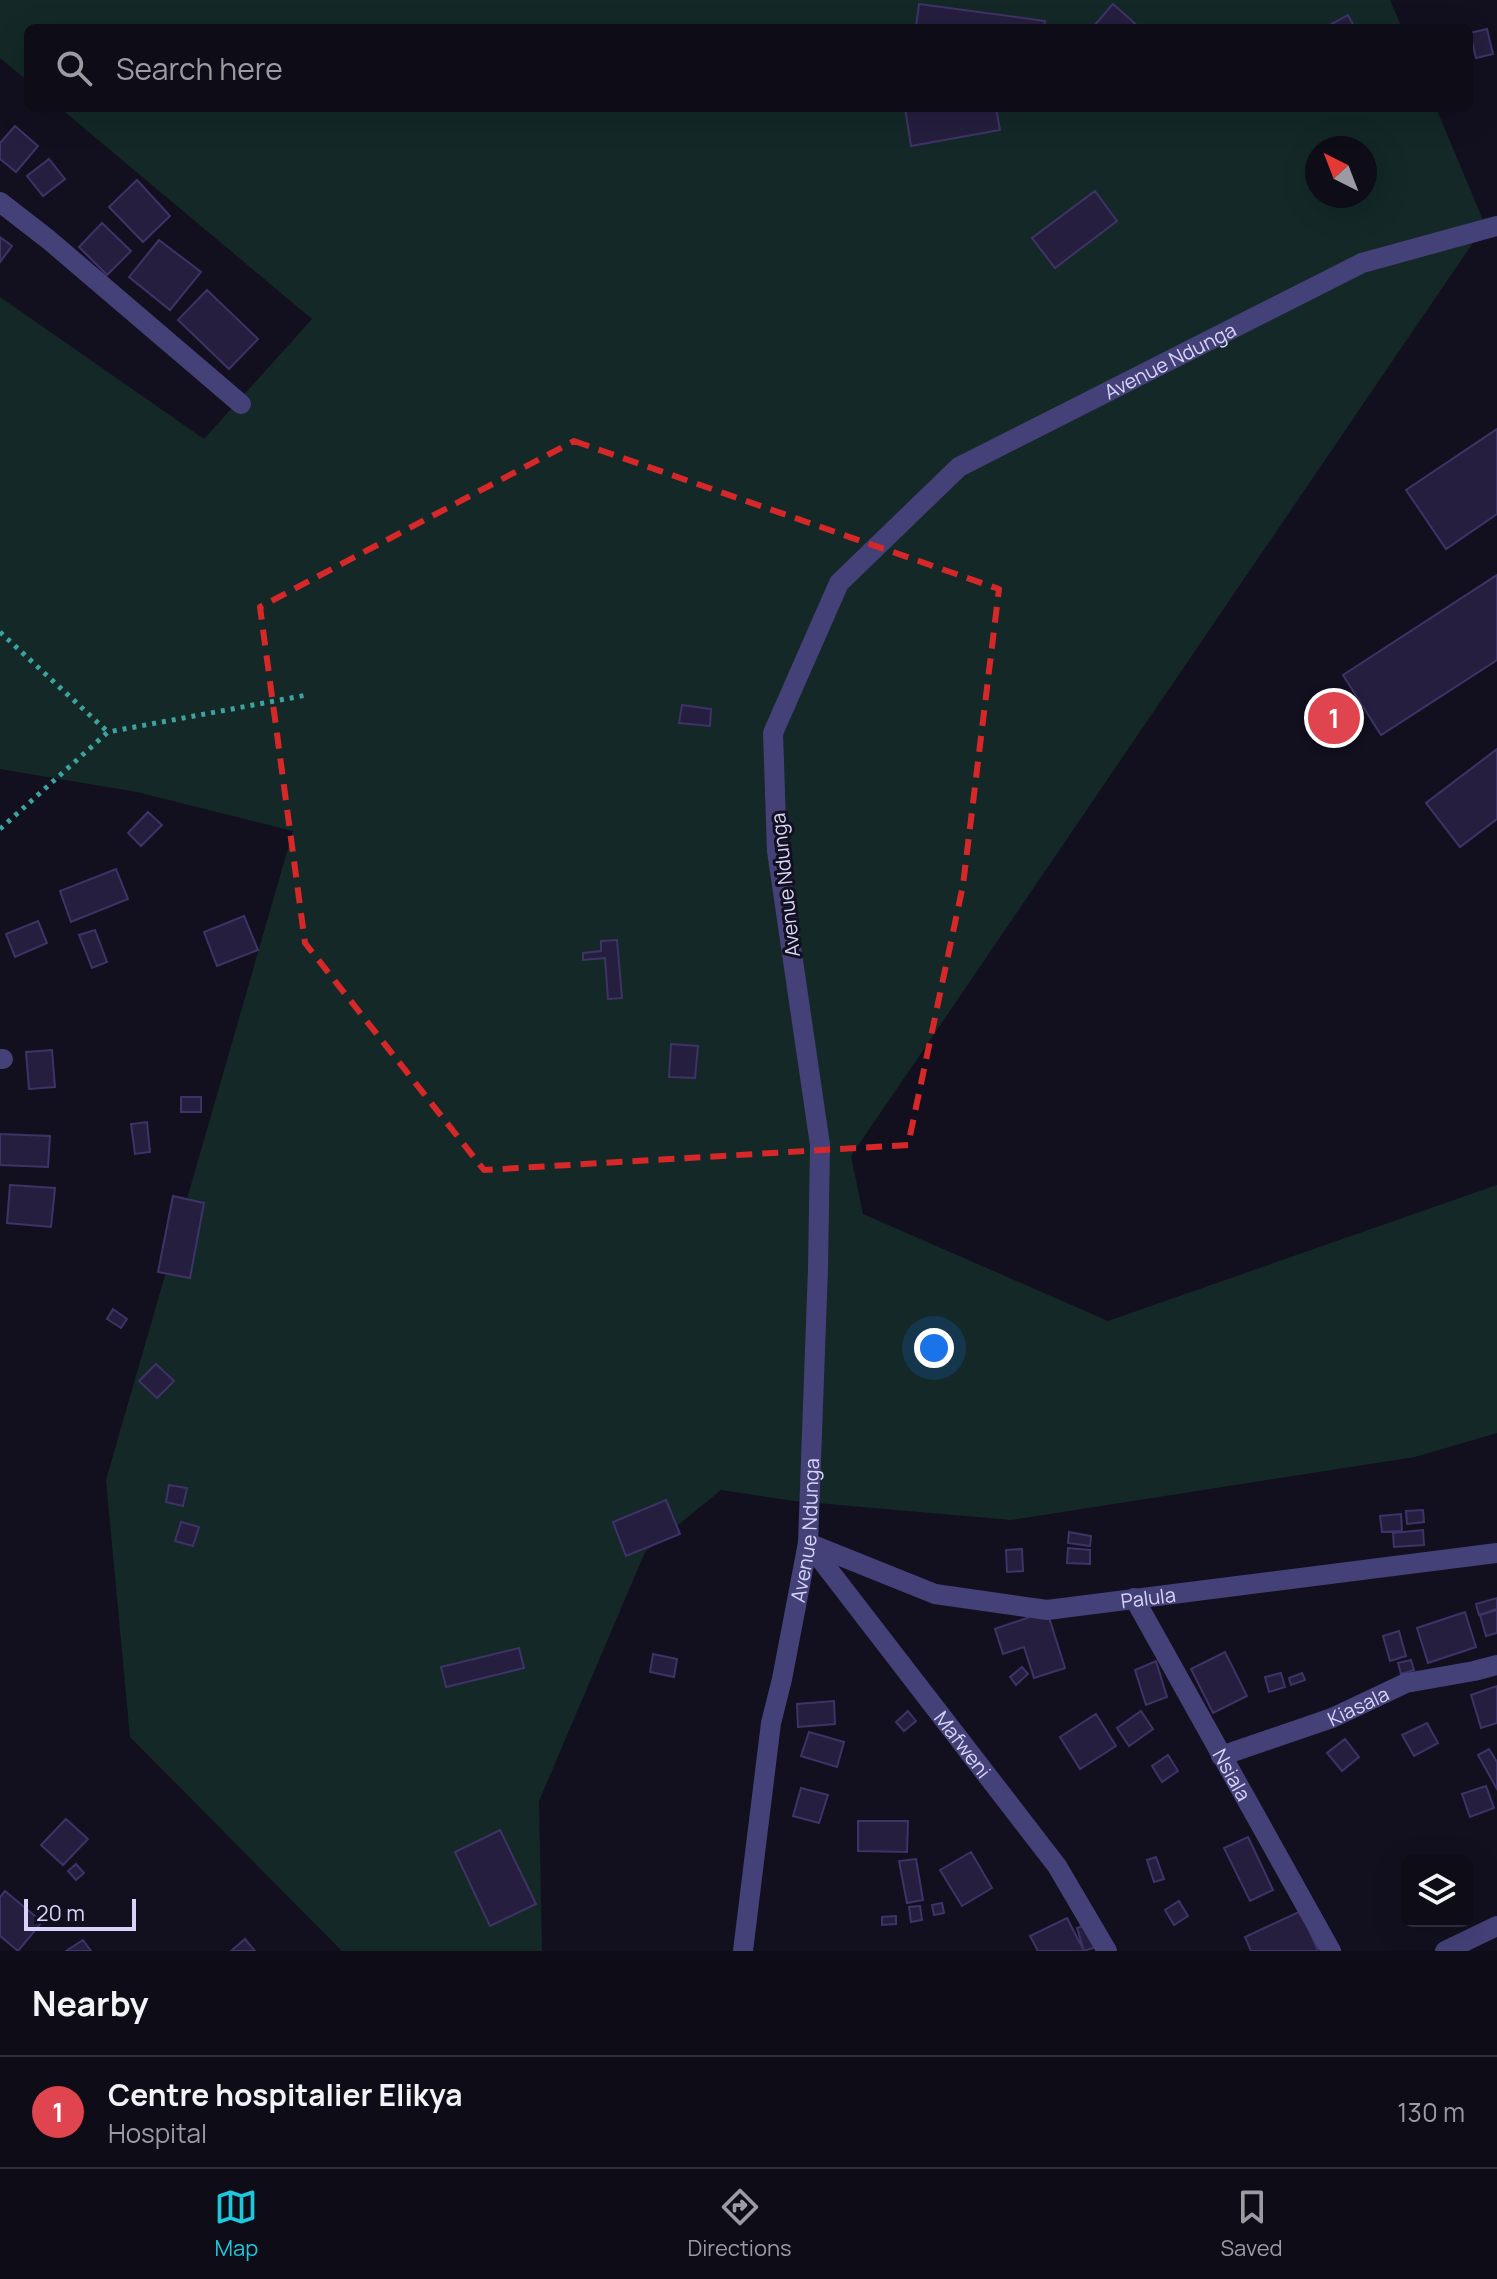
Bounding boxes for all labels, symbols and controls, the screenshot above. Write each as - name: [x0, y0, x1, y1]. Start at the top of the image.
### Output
- search box: [24, 24, 1473, 112]
- icon: search: [52, 46, 96, 90]
- text: Search here: [116, 48, 283, 89]
- north arrow: [1305, 136, 1377, 208]
- street label: Avenue Ndunga: [1099, 316, 1241, 405]
- pin: 1: [1308, 688, 1360, 748]
- street label: Avenue Ndunga: [764, 812, 806, 958]
- your location: [914, 1328, 954, 1368]
- street label: Avenue Ndunga: [783, 1458, 825, 1604]
- street label: Palula: [1119, 1580, 1177, 1614]
- street label: Kiasala: [1323, 1680, 1393, 1732]
- street label: Mafweni: [929, 1705, 998, 1783]
- street label: Nsiala: [1207, 1743, 1258, 1805]
- map controls: [1401, 1855, 1473, 1927]
- button: layers: [1401, 1855, 1473, 1927]
- scale bar: [24, 1895, 136, 1931]
- text: 20 m: [36, 1898, 85, 1928]
- text: Nearby: [32, 1980, 148, 2026]
- text: Centre hospitalier Elikya: [108, 2074, 462, 2115]
- text: 1: [52, 2094, 64, 2130]
- text: 130 m: [1397, 2094, 1465, 2130]
- text: Hospital: [108, 2115, 207, 2151]
- tab: Map: [214, 2185, 258, 2263]
- tab: Directions: [687, 2185, 792, 2263]
- tab: Saved: [1221, 2185, 1283, 2263]

